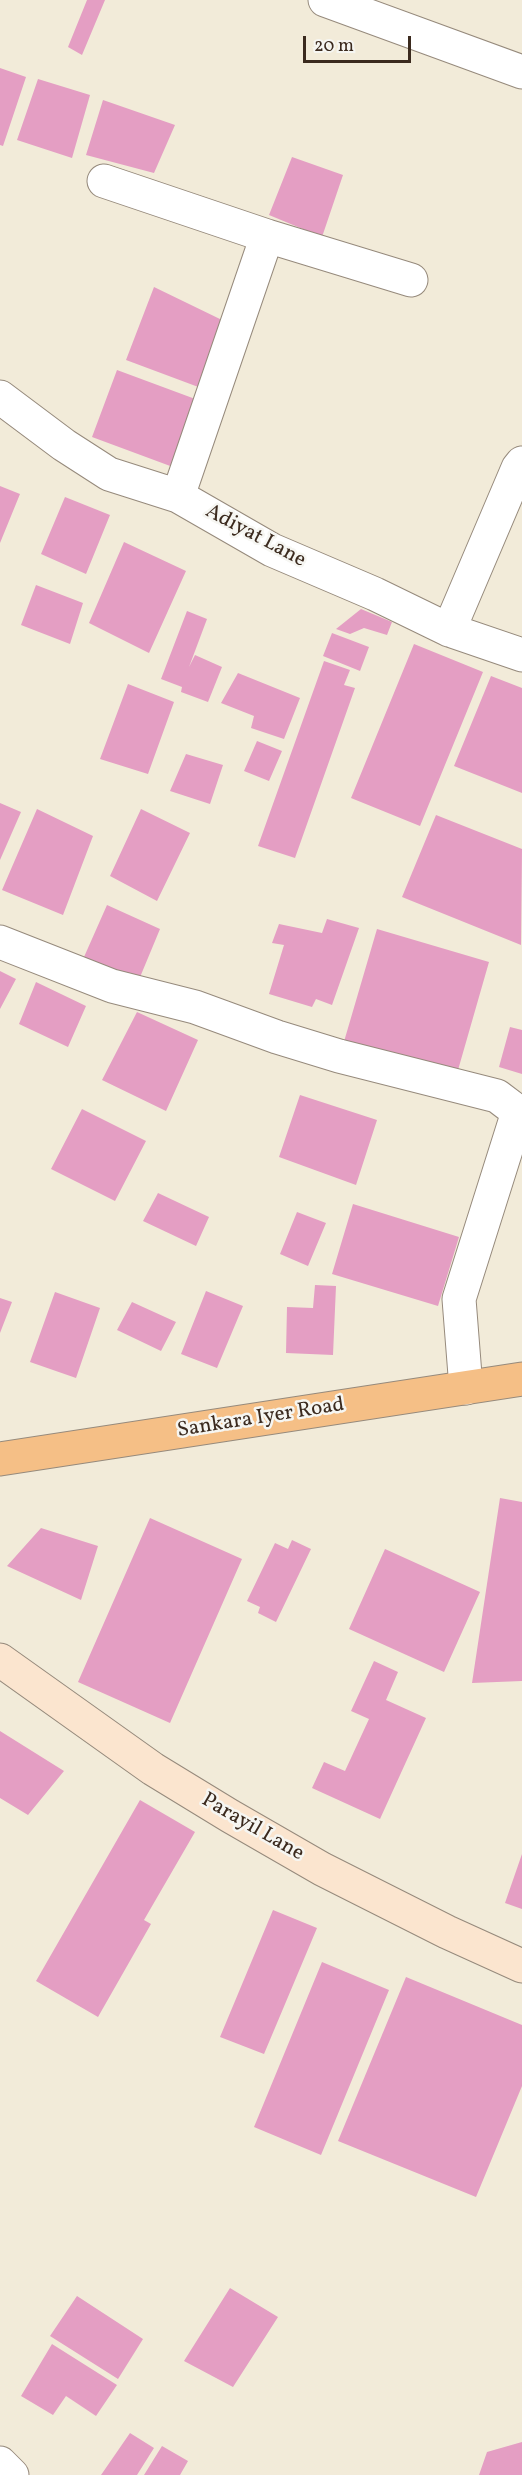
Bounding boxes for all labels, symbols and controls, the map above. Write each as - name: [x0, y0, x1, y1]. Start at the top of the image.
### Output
- scale bar: [306, 24, 414, 62]
- text: 20 m: [314, 34, 354, 59]
- street label: Adiyat Lane: [200, 500, 310, 574]
- street label: Sankara Iyer Road: [176, 1393, 346, 1445]
- street label: Parayil Lane: [196, 1789, 308, 1867]

